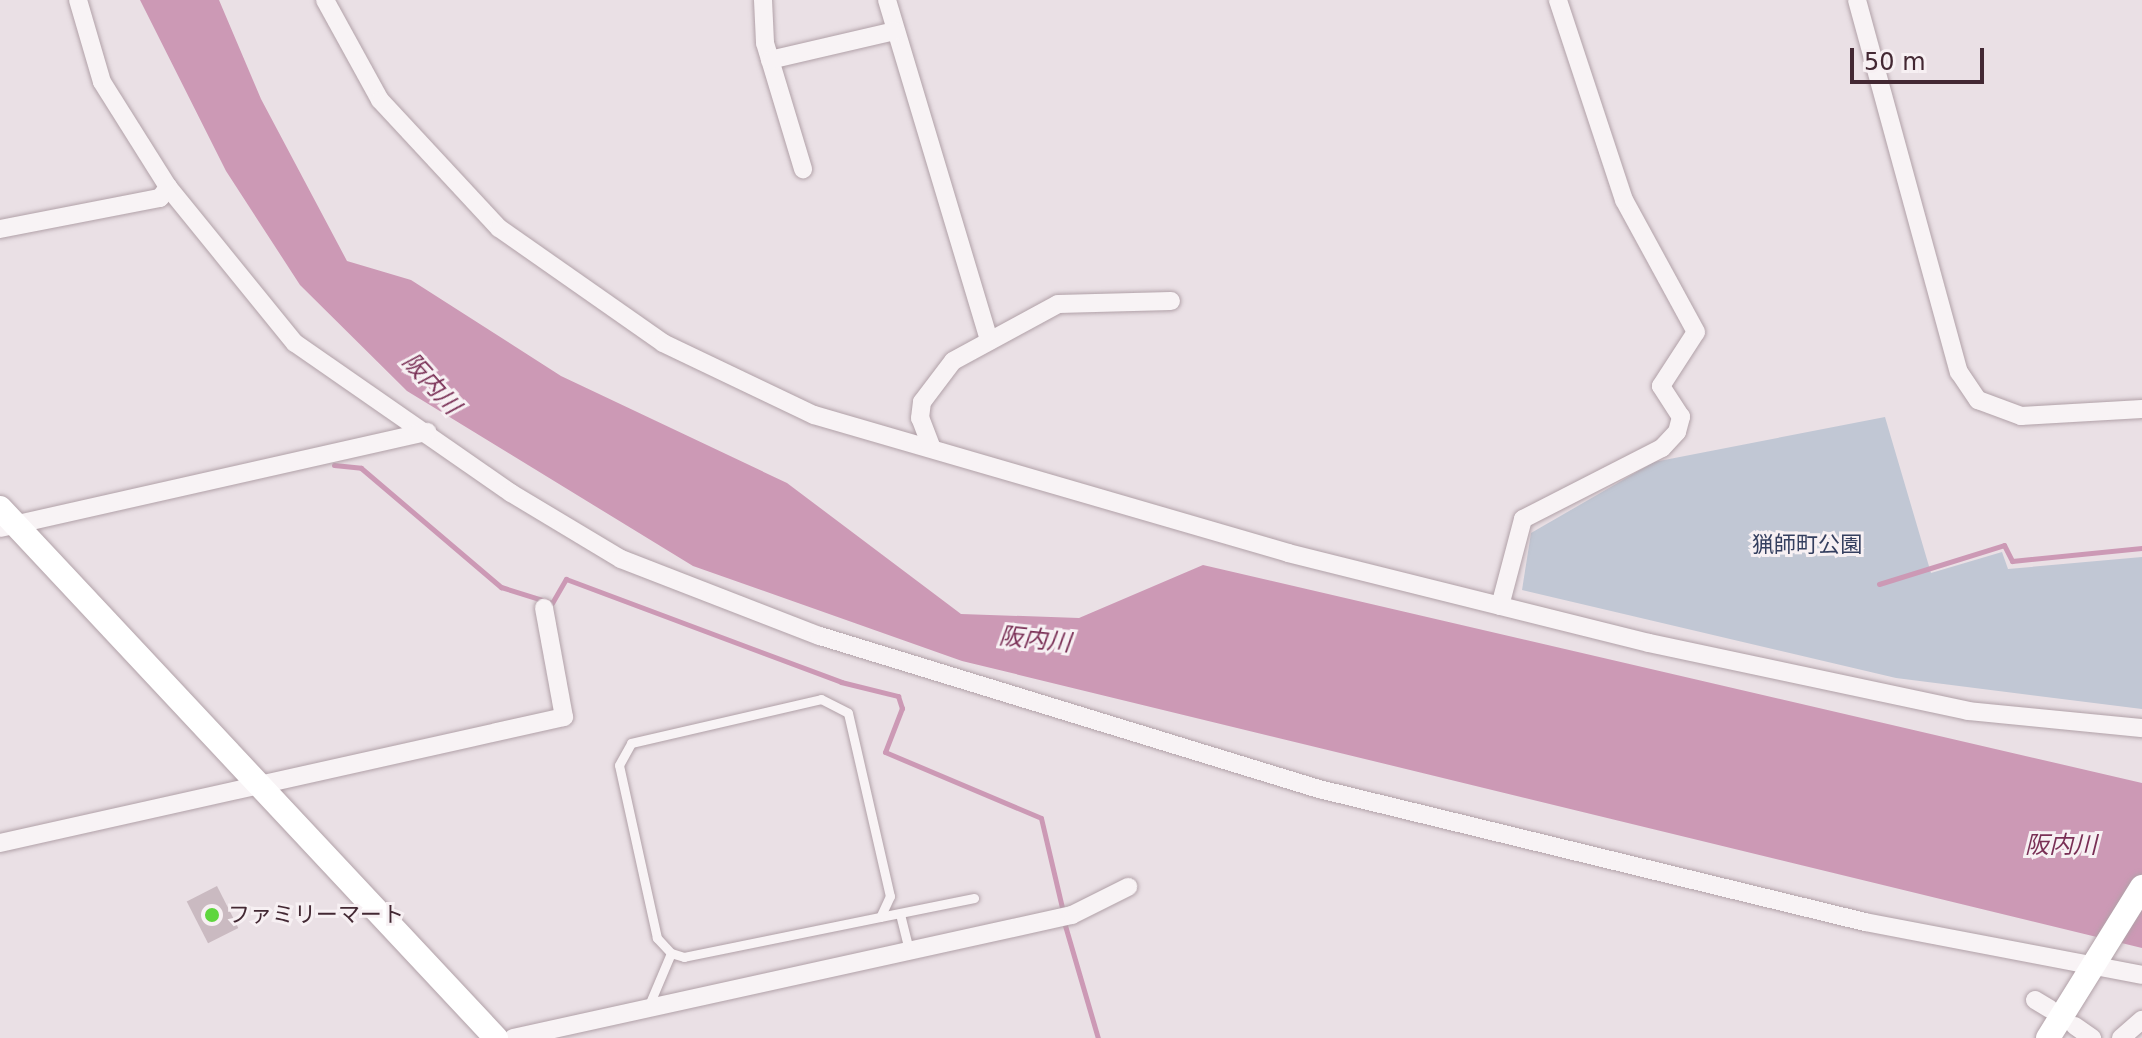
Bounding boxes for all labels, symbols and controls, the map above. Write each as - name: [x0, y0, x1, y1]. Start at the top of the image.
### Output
- scale bar: [1854, 32, 1988, 82]
- text: 50 m: [1864, 48, 1926, 76]
- water label: 阪内川: [396, 348, 466, 420]
- park label: 猟師町公園: [1752, 532, 1862, 558]
- water label: 阪内川: [998, 622, 1072, 658]
- water label: 阪内川: [2025, 832, 2097, 860]
- place label: ファミリーマート: [228, 902, 404, 928]
- marker: ファミリーマート: [203, 906, 221, 924]

